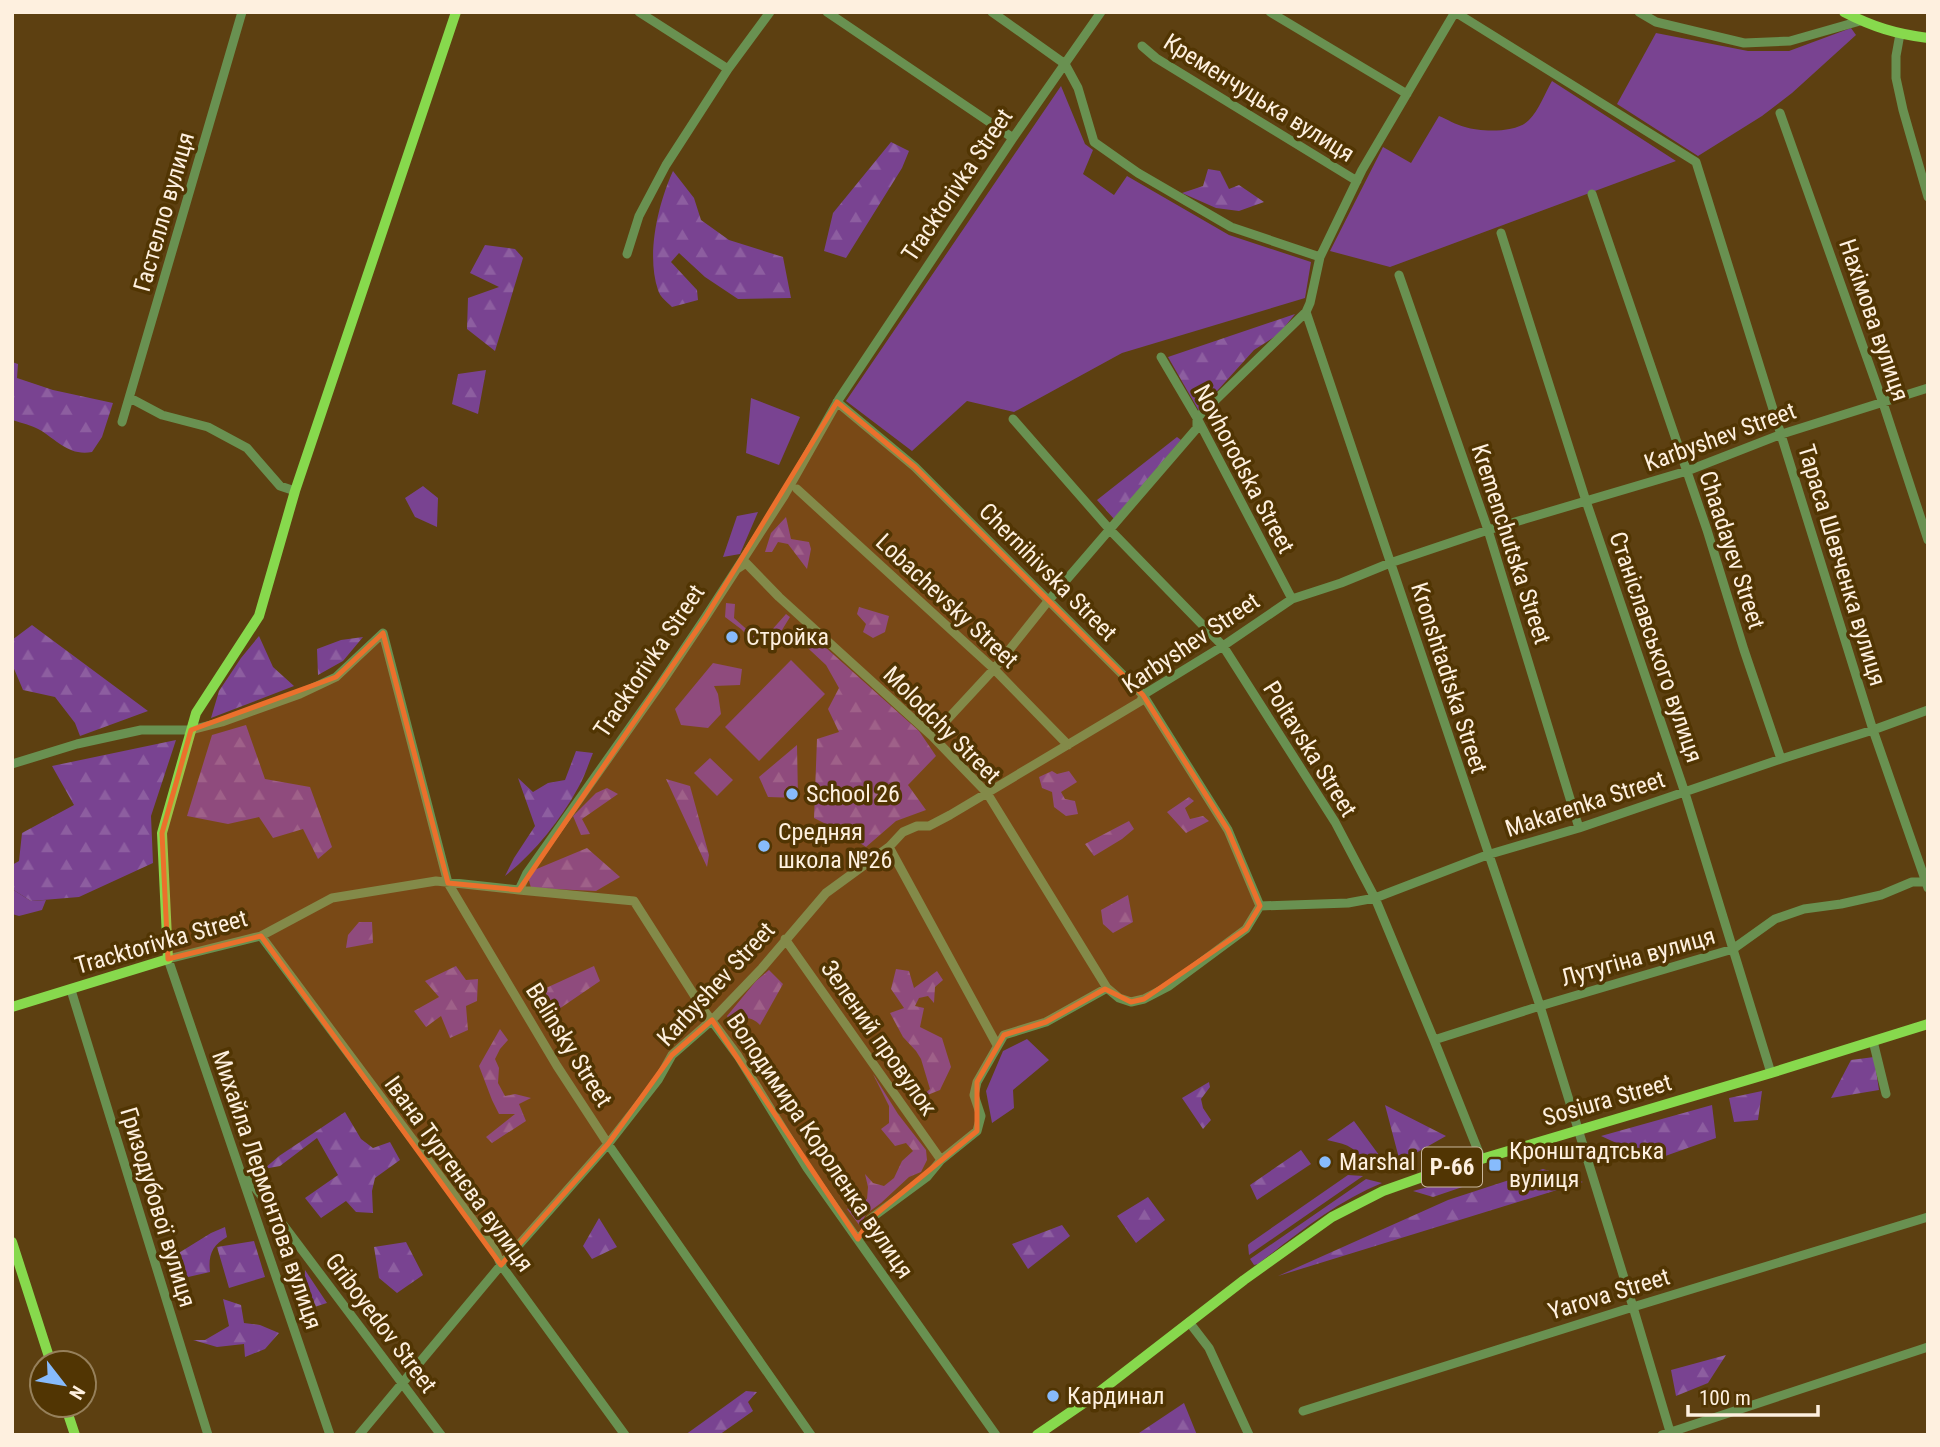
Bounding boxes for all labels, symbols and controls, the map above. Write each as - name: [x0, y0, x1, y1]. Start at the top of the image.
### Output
- street label: Кременчуцька вулиця: [1158, 28, 1360, 168]
- street label: Tracktorivka Street: [896, 103, 1018, 267]
- street label: Гастелло вулиця: [128, 129, 200, 295]
- street label: Нахімова вулиця: [1833, 235, 1915, 405]
- street label: Novhorodska Street: [1188, 380, 1300, 558]
- street label: Karbyshev Street: [1640, 397, 1800, 477]
- street label: Kremenchutska Street: [1465, 440, 1557, 648]
- street label: Тараса Шевченка вулиця: [1792, 441, 1892, 689]
- street label: Chaadayev Street: [1693, 468, 1771, 632]
- street label: Chernihivska Street: [973, 497, 1123, 647]
- street label: Lobachevsky Street: [870, 528, 1024, 674]
- street label: Станіславського вулиця: [1603, 528, 1709, 766]
- street label: Tracktorivka Street: [588, 579, 710, 743]
- street label: Kronshtadtska Street: [1405, 579, 1493, 777]
- street label: Karbyshev Street: [1117, 587, 1265, 699]
- place label: Стройка: [746, 623, 829, 651]
- marker: Стройка: [724, 629, 740, 645]
- street label: Molodchy Street: [878, 661, 1006, 789]
- street label: Poltavska Street: [1257, 676, 1363, 822]
- street label: Makarenka Street: [1502, 765, 1668, 843]
- place label: School 26: [806, 780, 900, 808]
- marker: School 26: [784, 786, 800, 802]
- place label: Средняя школа №26: [778, 818, 892, 874]
- marker: Средняя школа №26: [756, 838, 772, 854]
- street label: Tracktorivka Street: [72, 904, 250, 980]
- street label: Karbyshev Street: [651, 916, 781, 1052]
- street label: Лутугіна вулиця: [1558, 922, 1718, 992]
- street label: Зелений провулок: [815, 955, 943, 1121]
- street label: Belinsky Street: [520, 978, 618, 1112]
- street label: Володимира Короленка вулиця: [721, 1008, 919, 1284]
- street label: Михайла Лермонтова вулиця: [206, 1047, 328, 1333]
- street label: Sosiura Street: [1539, 1068, 1675, 1132]
- street label: Івана Тургенєва вулиця: [379, 1071, 539, 1277]
- street label: Гризодубової вулиця: [114, 1104, 202, 1310]
- place label: Кронштадтська вулиця: [1509, 1137, 1664, 1193]
- place label: Marshal: [1339, 1148, 1415, 1176]
- road number: Р-66: [1422, 1148, 1482, 1186]
- marker: Marshal: [1317, 1154, 1333, 1170]
- marker: Кронштадтська вулиця: [1487, 1157, 1503, 1173]
- street label: Griboyedov Street: [319, 1248, 443, 1398]
- street label: Yarova Street: [1545, 1262, 1673, 1326]
- north arrow: [28, 1349, 98, 1419]
- scale bar: [1688, 1374, 1818, 1418]
- text: N: [64, 1382, 90, 1403]
- place label: Кардинал: [1067, 1382, 1165, 1410]
- text: 100 m: [1699, 1386, 1751, 1410]
- marker: Кардинал: [1045, 1388, 1061, 1404]

